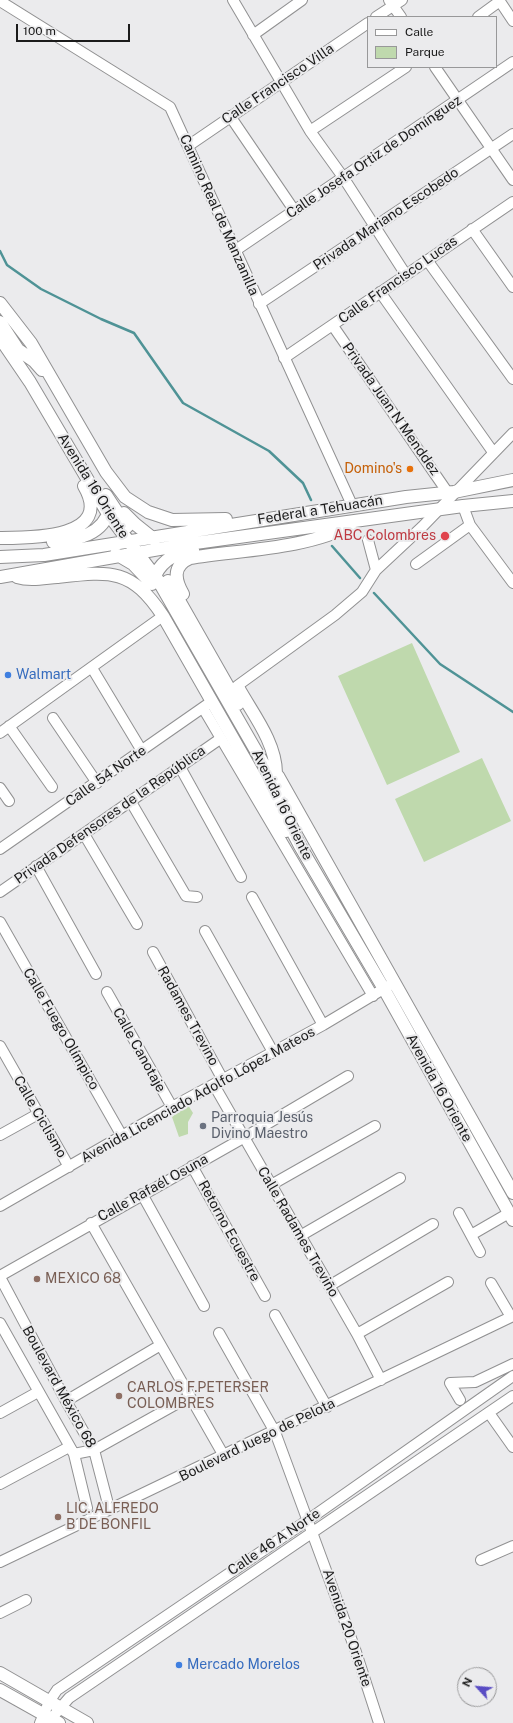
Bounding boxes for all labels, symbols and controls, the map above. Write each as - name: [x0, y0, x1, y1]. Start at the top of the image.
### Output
- scale bar: [18, 16, 132, 42]
- legend: [367, 16, 497, 68]
- text: 100 m: [23, 24, 56, 38]
- text: Calle: [405, 25, 433, 39]
- street label: Calle Francisco Villa: [219, 40, 337, 128]
- text: Parque: [405, 45, 445, 59]
- street label: Calle Josefa Ortiz de Domínguez: [283, 92, 465, 222]
- street label: Camino Real de Manzanilla: [176, 132, 262, 298]
- street label: Privada Mariano Escobedo: [310, 164, 462, 274]
- street label: Calle Francisco Lucas: [335, 233, 461, 327]
- street label: Privada Juan N Menddez: [339, 339, 443, 479]
- street label: Avenida 16 Oriente: [54, 430, 132, 542]
- place label: Domino's: [344, 461, 402, 477]
- marker: Domino's: [405, 464, 415, 474]
- street label: Federal a Tehuacán: [256, 492, 384, 528]
- place label: ABC Colombres: [334, 528, 436, 544]
- marker: ABC Colombres: [439, 530, 451, 542]
- place label: Walmart: [16, 667, 71, 683]
- marker: Walmart: [3, 670, 13, 680]
- street label: Privada Defensores de la República: [11, 742, 209, 888]
- street label: Calle 54 Norte: [62, 742, 150, 810]
- street label: Avenida 16 Oriente: [248, 747, 316, 863]
- street label: Radames Trevino: [154, 963, 222, 1069]
- street label: Calle Fuego Olímpico: [19, 965, 103, 1093]
- street label: Calle Canotaje: [109, 1005, 169, 1095]
- street label: Avenida Licenciado Adolfo López Mateos: [78, 1023, 318, 1167]
- street label: Avenida 16 Oriente: [402, 1031, 476, 1145]
- street label: Calle Ciclismo: [10, 1073, 70, 1161]
- place label: Parroquia Jesús Divino Maestro: [211, 1110, 313, 1142]
- marker: Parroquia Jesús Divino Maestro: [198, 1121, 208, 1131]
- street label: Calle Rafaél Osuna: [95, 1151, 211, 1225]
- street label: Calle Radames Treviño: [254, 1164, 342, 1300]
- street label: Retorno Ecuestre: [194, 1178, 264, 1284]
- place label: MEXICO 68: [45, 1271, 121, 1287]
- marker: MEXICO 68: [32, 1274, 42, 1284]
- street label: Boulevard México 68: [19, 1323, 99, 1451]
- place label: CARLOS F.PETERSER COLOMBRES: [127, 1380, 269, 1412]
- marker: CARLOS F.PETERSER COLOMBRES: [114, 1391, 124, 1401]
- street label: Boulevard Juego de Pelota: [176, 1395, 338, 1485]
- place label: LIC. ALFREDO B DE BONFIL: [66, 1501, 159, 1534]
- street label: Calle 46 A Norte: [225, 1505, 323, 1579]
- marker: LIC. ALFREDO B DE BONFIL: [53, 1512, 63, 1522]
- street label: Avenida 20 Oriente: [319, 1567, 375, 1689]
- place label: Mercado Morelos: [187, 1657, 300, 1673]
- marker: Mercado Morelos: [174, 1660, 184, 1670]
- north arrow: [457, 1667, 497, 1707]
- text: N: [460, 1676, 474, 1689]

